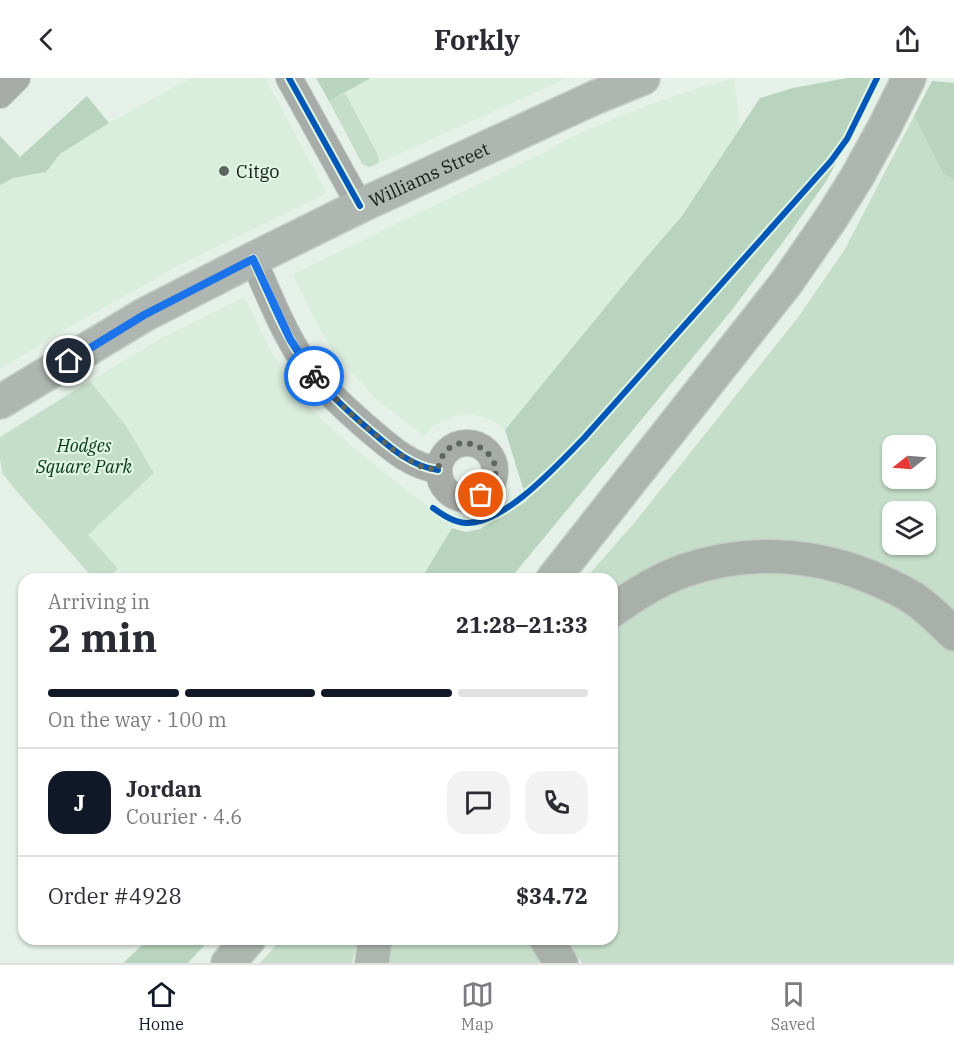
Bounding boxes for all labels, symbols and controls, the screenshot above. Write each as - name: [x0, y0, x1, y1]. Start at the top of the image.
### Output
- text: Forkly: [434, 22, 520, 57]
- icon: back: [30, 23, 63, 56]
- icon: share: [891, 23, 924, 56]
- street label: Williams Street: [365, 137, 493, 212]
- place label: Citgo: [236, 160, 279, 183]
- marker: Citgo: [217, 164, 231, 178]
- pin: [43, 335, 94, 386]
- icon: home: [52, 344, 85, 377]
- courier: [284, 346, 344, 406]
- icon: bike: [298, 360, 331, 393]
- park label: Hodges Square Park: [35, 434, 133, 478]
- north arrow: [882, 435, 936, 489]
- map controls: [882, 435, 936, 555]
- pin: [455, 469, 506, 520]
- icon: bag: [464, 478, 497, 511]
- button: layers: [882, 501, 936, 555]
- text: Arriving in: [48, 588, 150, 615]
- text: 21:28–21:33: [456, 610, 588, 639]
- text: 2 min: [48, 612, 157, 663]
- text: On the way · 100 m: [48, 706, 227, 733]
- button: chat: [447, 771, 510, 834]
- button: phone: [525, 771, 588, 834]
- text: Jordan: [126, 774, 202, 803]
- text: J: [74, 788, 85, 817]
- text: Courier · 4.6: [126, 803, 242, 830]
- text: Order #4928: [48, 881, 182, 910]
- text: $34.72: [516, 881, 588, 910]
- tab: Home: [138, 978, 184, 1034]
- tab: Map: [461, 978, 494, 1034]
- tab: Saved: [771, 978, 816, 1034]

